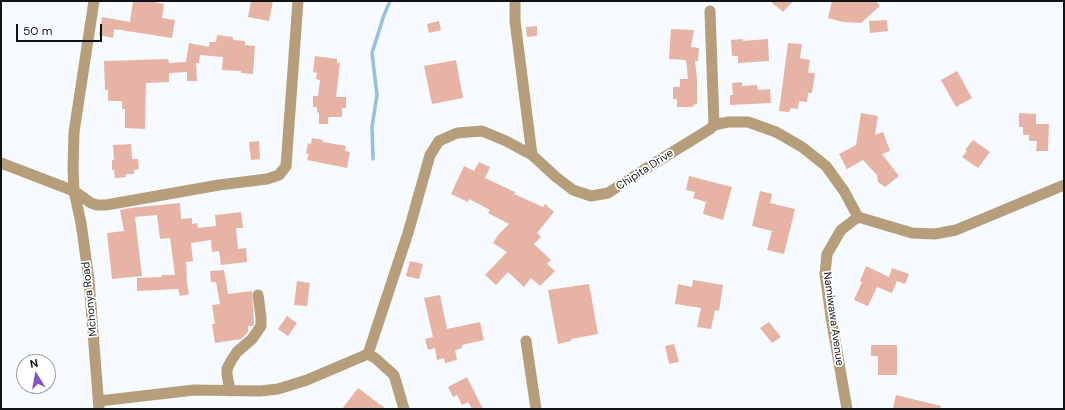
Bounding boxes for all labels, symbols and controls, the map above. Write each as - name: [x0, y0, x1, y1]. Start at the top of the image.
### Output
- scale bar: [18, 16, 104, 42]
- text: 50 m: [23, 23, 52, 39]
- street label: Chipita Drive: [614, 147, 676, 193]
- street label: Mchonya Road: [80, 261, 100, 337]
- street label: Namiwawa Avenue: [820, 271, 846, 367]
- north arrow: [16, 354, 56, 394]
- text: N: [29, 356, 39, 371]

